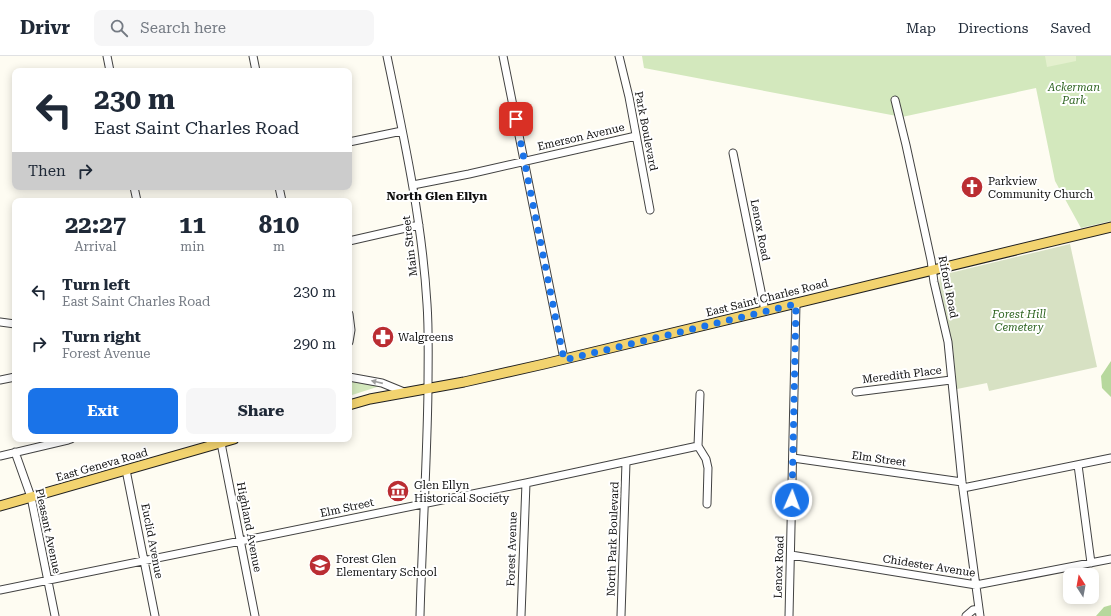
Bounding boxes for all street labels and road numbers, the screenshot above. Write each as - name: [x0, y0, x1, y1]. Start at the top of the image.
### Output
- street label: Park Boulevard: [632, 90, 660, 172]
- street label: Emerson Avenue: [536, 121, 626, 153]
- street label: Lenox Road: [748, 198, 772, 262]
- street label: Main Street: [400, 215, 420, 277]
- street label: Riford Road: [936, 255, 960, 319]
- street label: East Saint Charles Road: [705, 277, 829, 319]
- street label: Meredith Place: [862, 364, 942, 386]
- street label: East Geneva Road: [55, 446, 149, 484]
- street label: Elm Street: [851, 449, 907, 469]
- street label: Highland Avenue: [234, 481, 264, 573]
- street label: North Park Boulevard: [604, 481, 622, 597]
- street label: Pleasant Avenue: [33, 487, 63, 575]
- street label: Elm Street: [319, 496, 375, 520]
- street label: Euclid Avenue: [138, 502, 166, 580]
- street label: Forest Avenue: [504, 511, 520, 587]
- street label: Lenox Road: [771, 535, 787, 599]
- street label: Chidester Avenue: [882, 552, 976, 580]

